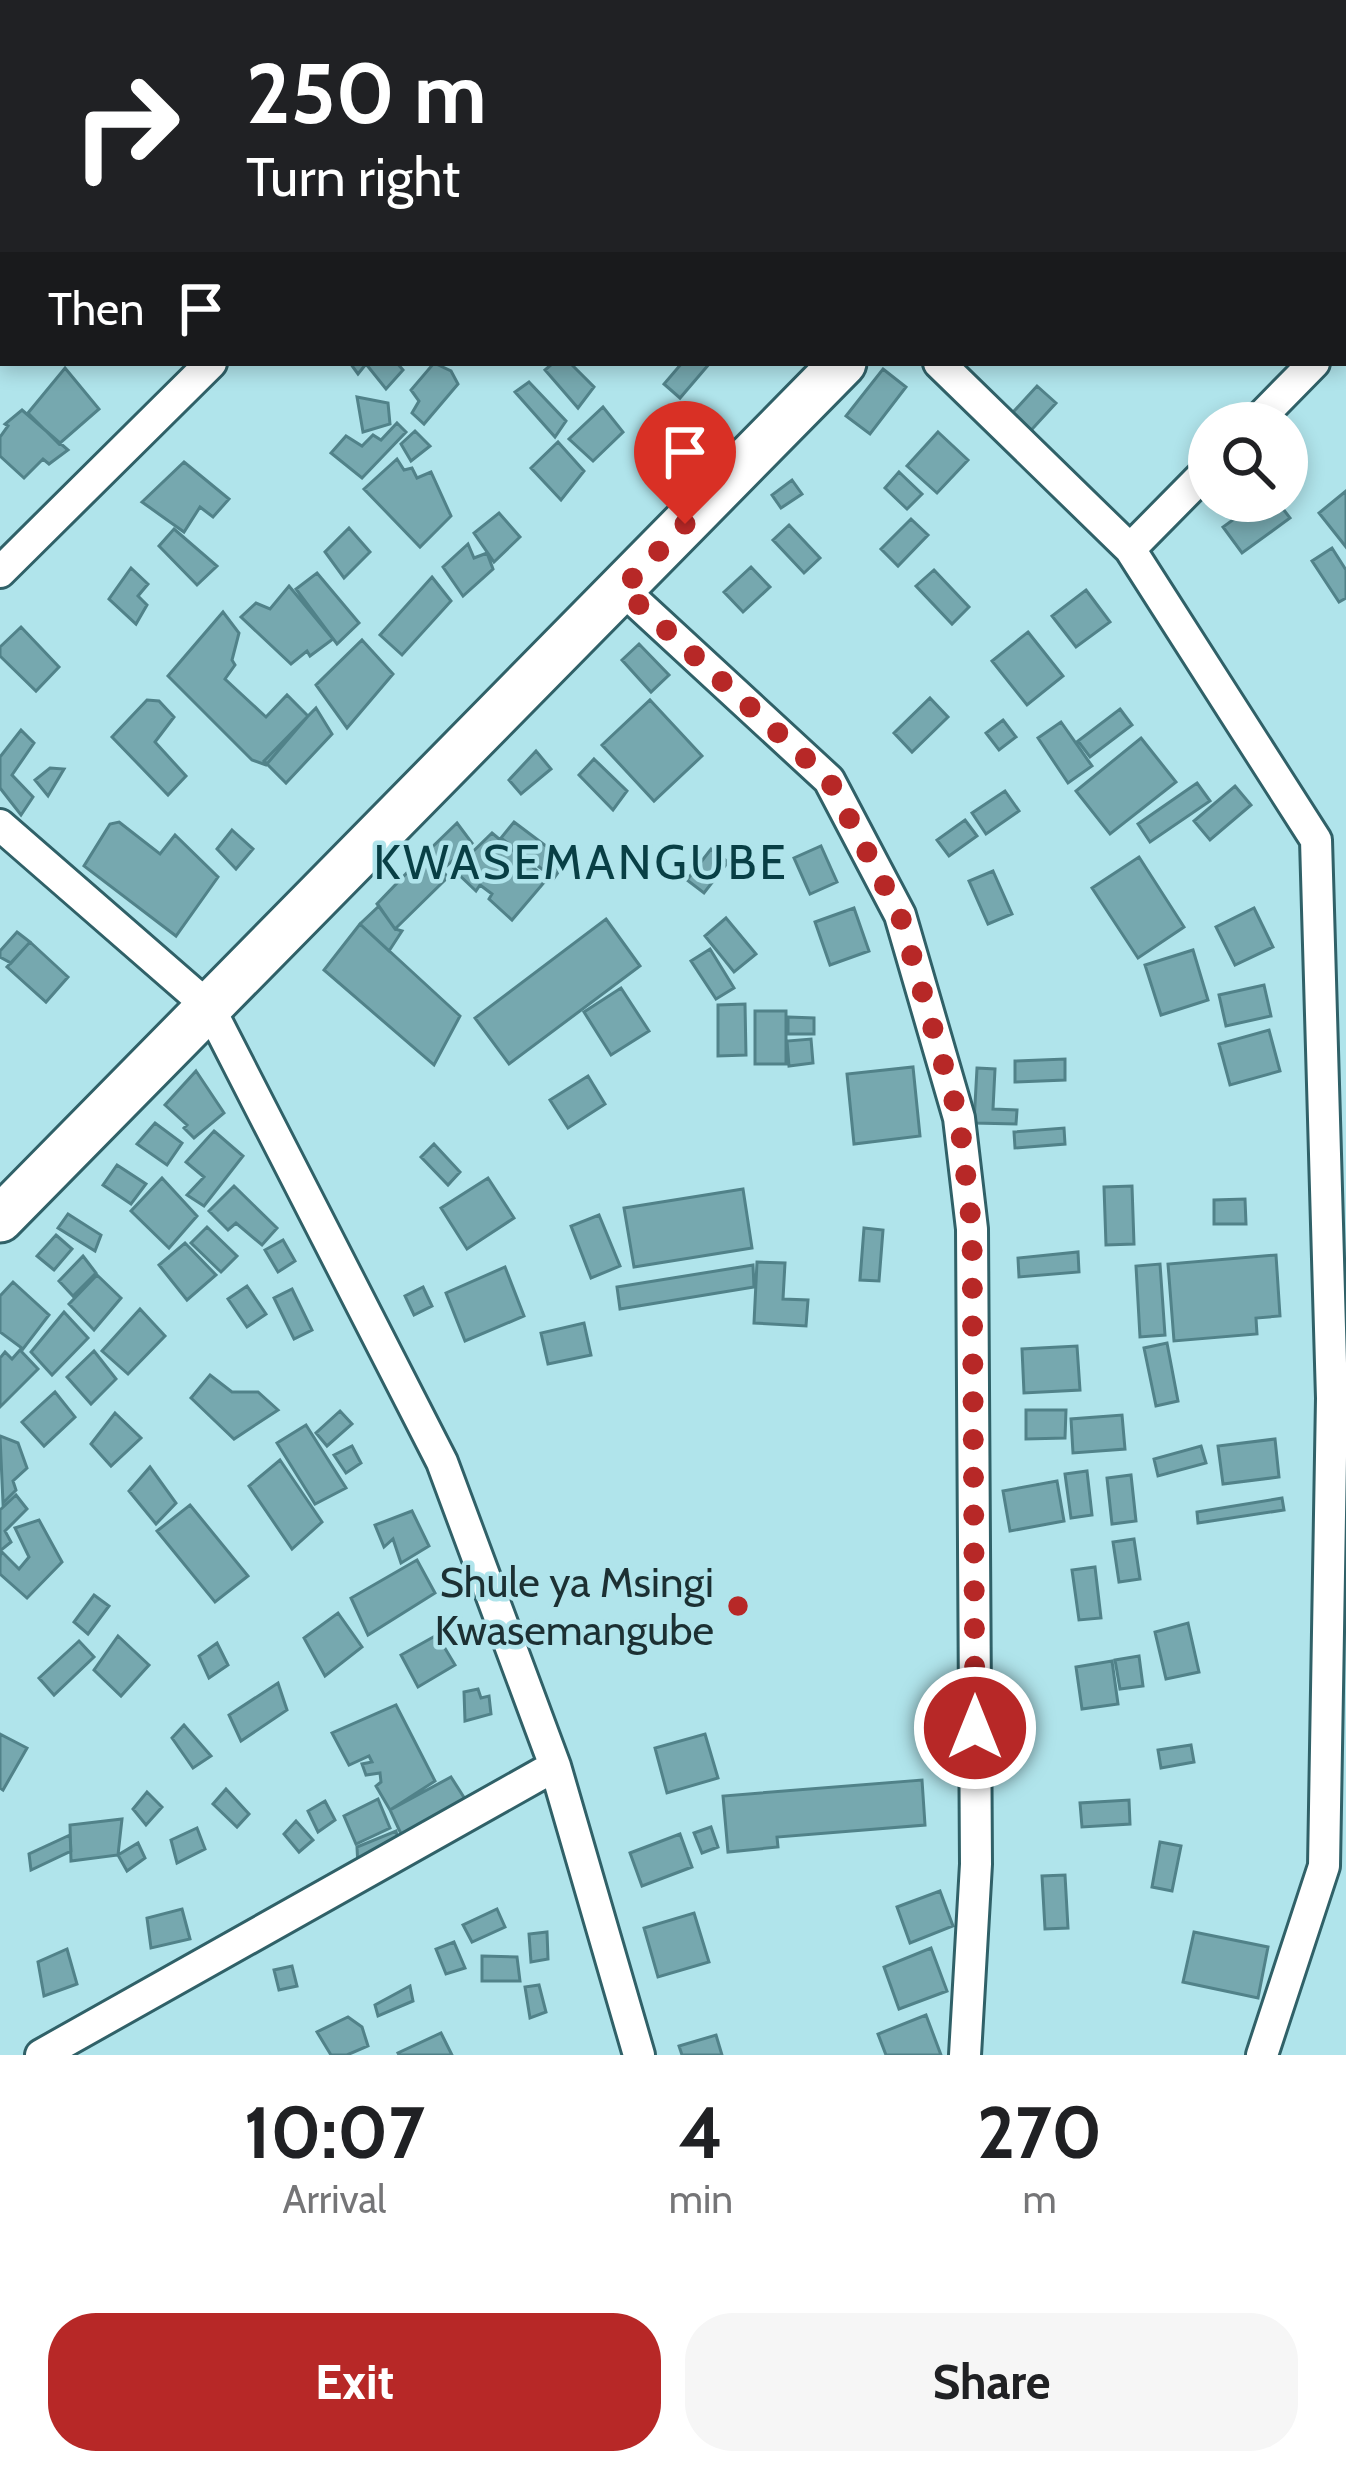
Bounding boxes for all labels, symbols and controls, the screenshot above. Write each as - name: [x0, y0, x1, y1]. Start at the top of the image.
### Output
- text: 250 m: [246, 42, 487, 144]
- icon: right: [48, 48, 204, 204]
- text: Turn right: [246, 144, 460, 210]
- icon: arrive: [168, 276, 234, 342]
- text: Then: [48, 282, 144, 336]
- pin: [634, 401, 736, 524]
- map controls: [1188, 402, 1308, 522]
- button: search: [1188, 402, 1308, 522]
- icon: arrive: [652, 419, 718, 485]
- district label: KWASEMANGUBE: [373, 833, 789, 891]
- place label: Shule ya Msingi Kwasemangube: [435, 1556, 714, 1656]
- marker: Shule ya Msingi Kwasemangube: [725, 1593, 751, 1619]
- position arrow: [912, 1665, 1038, 1791]
- text: 10:07: [244, 2089, 425, 2176]
- text: 4: [679, 2089, 723, 2176]
- text: 270: [977, 2089, 1102, 2176]
- text: Arrival: [282, 2175, 386, 2223]
- text: min: [669, 2175, 733, 2223]
- text: m: [1022, 2175, 1057, 2223]
- button: Exit: [48, 2313, 661, 2451]
- button: Share: [685, 2313, 1298, 2451]

